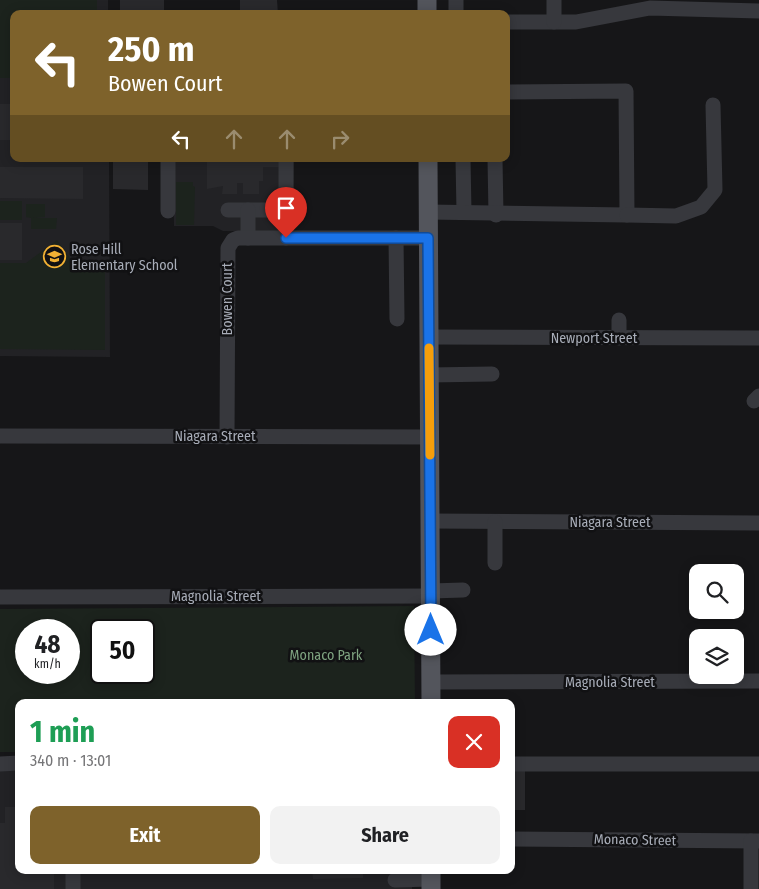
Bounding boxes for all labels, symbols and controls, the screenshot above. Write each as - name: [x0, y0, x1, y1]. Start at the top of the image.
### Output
- text: 250 m: [108, 28, 195, 70]
- icon: left: [25, 30, 90, 95]
- text: Bowen Court: [108, 70, 222, 97]
- icon: left: [167, 125, 195, 153]
- icon: ahead: [220, 125, 248, 153]
- icon: ahead: [273, 125, 301, 153]
- icon: right: [326, 125, 354, 153]
- pin: [265, 187, 307, 238]
- icon: arrive: [272, 194, 300, 222]
- place label: Rose Hill Elementary School: [71, 241, 178, 274]
- school or university icon: Rose Hill Elementary School: [43, 245, 67, 269]
- street label: Bowen Court: [219, 262, 236, 335]
- street label: Newport Street: [551, 330, 638, 347]
- street label: Niagara Street: [175, 428, 256, 445]
- street label: Niagara Street: [570, 514, 651, 531]
- map controls: [689, 564, 744, 684]
- button: search: [689, 564, 744, 619]
- street label: Magnolia Street: [171, 588, 261, 605]
- position arrow: [404, 603, 456, 655]
- speed limit sign: 50: [90, 619, 155, 684]
- button: layers: [689, 629, 744, 684]
- text: 48: [34, 630, 61, 660]
- park label: Monaco Park: [290, 647, 363, 664]
- text: km/h: [34, 657, 61, 671]
- street label: Magnolia Street: [565, 674, 655, 691]
- text: 1 min: [30, 714, 95, 750]
- button: close: [448, 716, 500, 768]
- text: 340 m · 13:01: [30, 751, 111, 770]
- button: Exit: [30, 806, 260, 864]
- button: Share: [270, 806, 500, 864]
- street label: Monaco Street: [594, 831, 677, 849]

